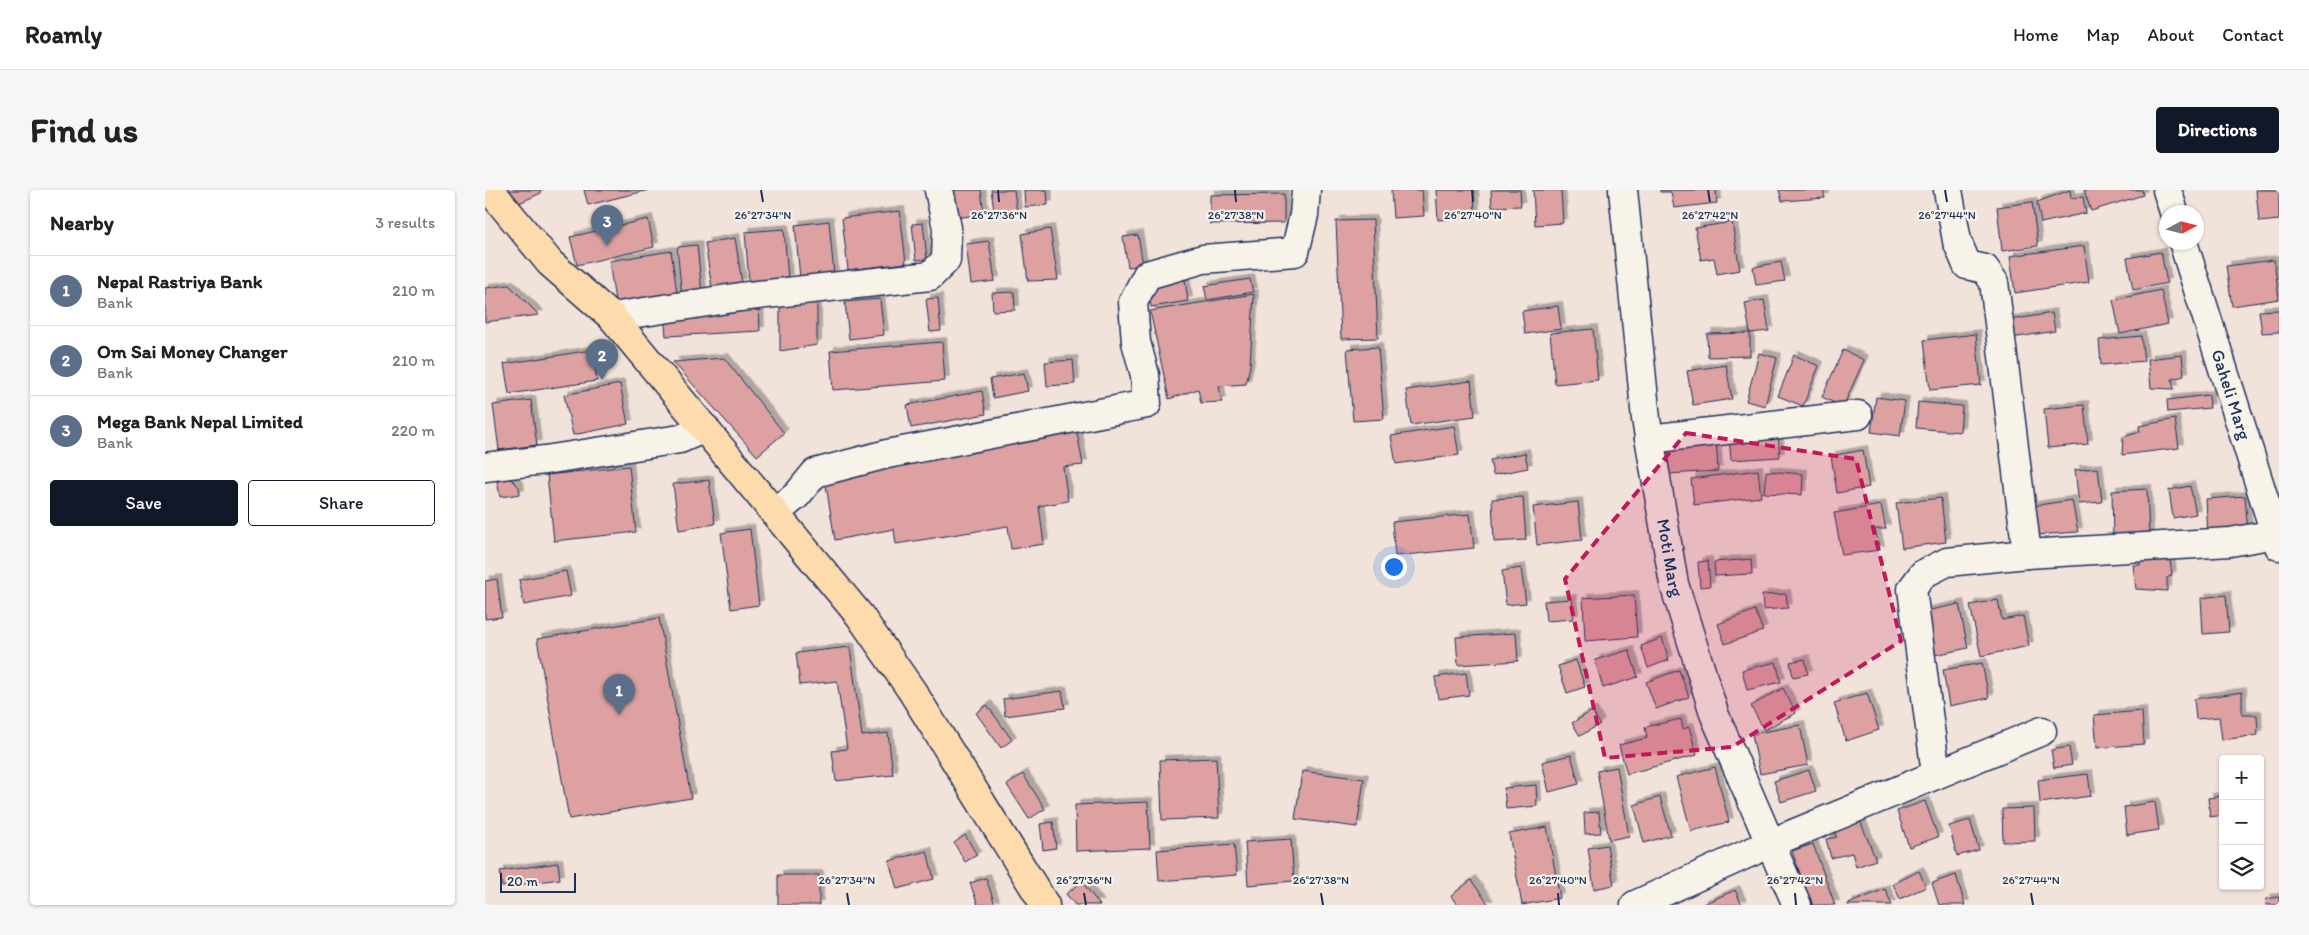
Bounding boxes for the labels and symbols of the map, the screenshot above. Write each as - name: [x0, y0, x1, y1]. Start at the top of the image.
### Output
- pin: 3: [591, 205, 623, 246]
- north arrow: [2159, 205, 2204, 250]
- text: 26°27'34"N: [735, 208, 791, 222]
- text: 26°27'36"N: [971, 208, 1027, 222]
- text: 26°27'38"N: [1208, 208, 1264, 222]
- text: 26°27'40"N: [1444, 208, 1502, 222]
- text: 26°27'42"N: [1682, 208, 1738, 222]
- text: 26°27'44"N: [1918, 208, 1976, 222]
- pin: 2: [586, 339, 618, 380]
- street label: Gaheli Marg: [2207, 347, 2256, 443]
- street label: Moti Marg: [1652, 517, 1689, 600]
- your location: [1381, 554, 1407, 580]
- pin: 1: [603, 674, 635, 715]
- scale bar: [500, 870, 576, 893]
- text: 26°27'34"N: [819, 873, 875, 887]
- text: 26°27'36"N: [1056, 873, 1112, 887]
- text: 26°27'38"N: [1293, 873, 1349, 887]
- text: 26°27'40"N: [1529, 873, 1587, 887]
- text: 26°27'42"N: [1767, 873, 1823, 887]
- text: 26°27'44"N: [2002, 873, 2060, 887]

